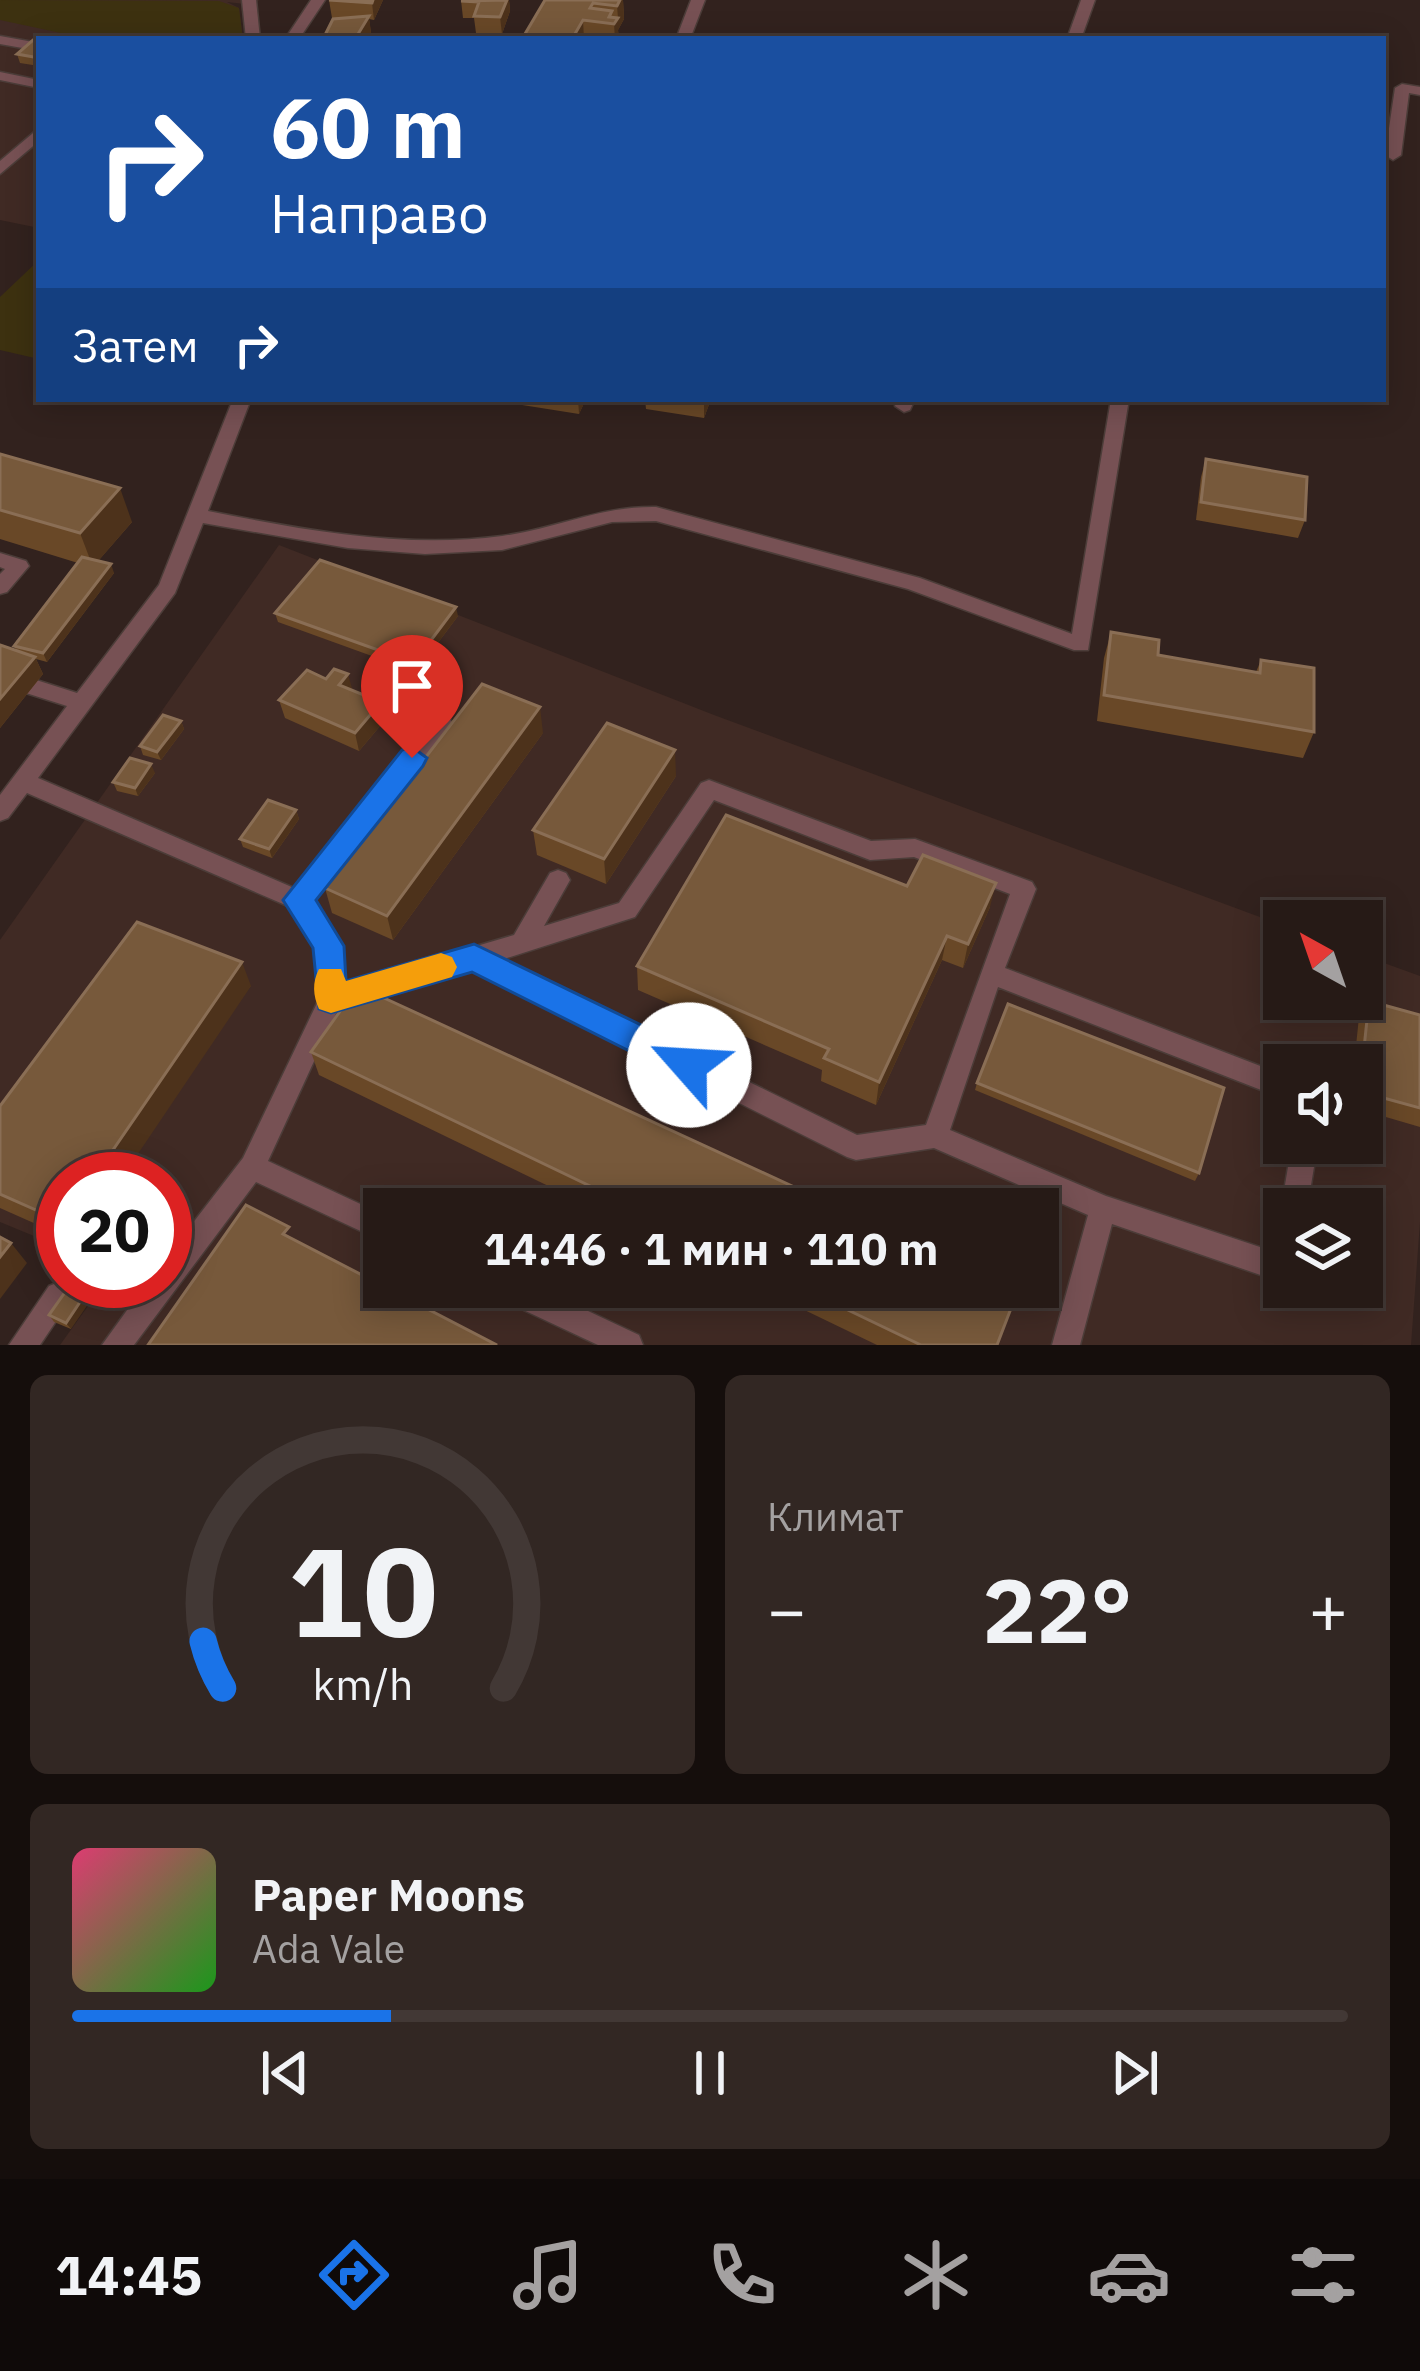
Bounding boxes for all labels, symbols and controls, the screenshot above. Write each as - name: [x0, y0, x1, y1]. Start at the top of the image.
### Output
- text: 60 m: [270, 72, 466, 181]
- icon: right: [72, 84, 228, 240]
- text: Направо: [270, 178, 488, 248]
- icon: right: [223, 312, 289, 378]
- text: Затем: [72, 316, 199, 374]
- pin: [361, 635, 463, 758]
- icon: arrive: [379, 653, 445, 719]
- north arrow: [1263, 900, 1383, 1020]
- map controls: [1263, 900, 1383, 1308]
- position arrow: [626, 1002, 752, 1128]
- button: sound: [1263, 1044, 1383, 1164]
- speed limit sign: 20: [36, 1152, 192, 1308]
- button: layers: [1263, 1188, 1383, 1308]
- text: 14:46 · 1 мин · 110 m: [484, 1219, 938, 1277]
- text: Климат: [767, 1491, 904, 1542]
- text: 10: [288, 1509, 437, 1671]
- text: 22°: [982, 1551, 1133, 1668]
- text: −: [767, 1566, 807, 1652]
- text: +: [1308, 1566, 1348, 1652]
- text: km/h: [312, 1655, 413, 1711]
- text: Paper Moons: [252, 1865, 525, 1923]
- text: Ada Vale: [252, 1923, 405, 1974]
- icon: previous: [252, 2040, 318, 2106]
- icon: pause: [677, 2040, 743, 2106]
- icon: next: [1102, 2040, 1168, 2106]
- icon: directions: [312, 2233, 396, 2317]
- icon: music: [506, 2233, 590, 2317]
- icon: phone: [700, 2233, 784, 2317]
- icon: climate: [894, 2233, 978, 2317]
- icon: car: [1087, 2233, 1171, 2317]
- icon: filters: [1281, 2233, 1365, 2317]
- text: 14:45: [55, 2240, 202, 2310]

